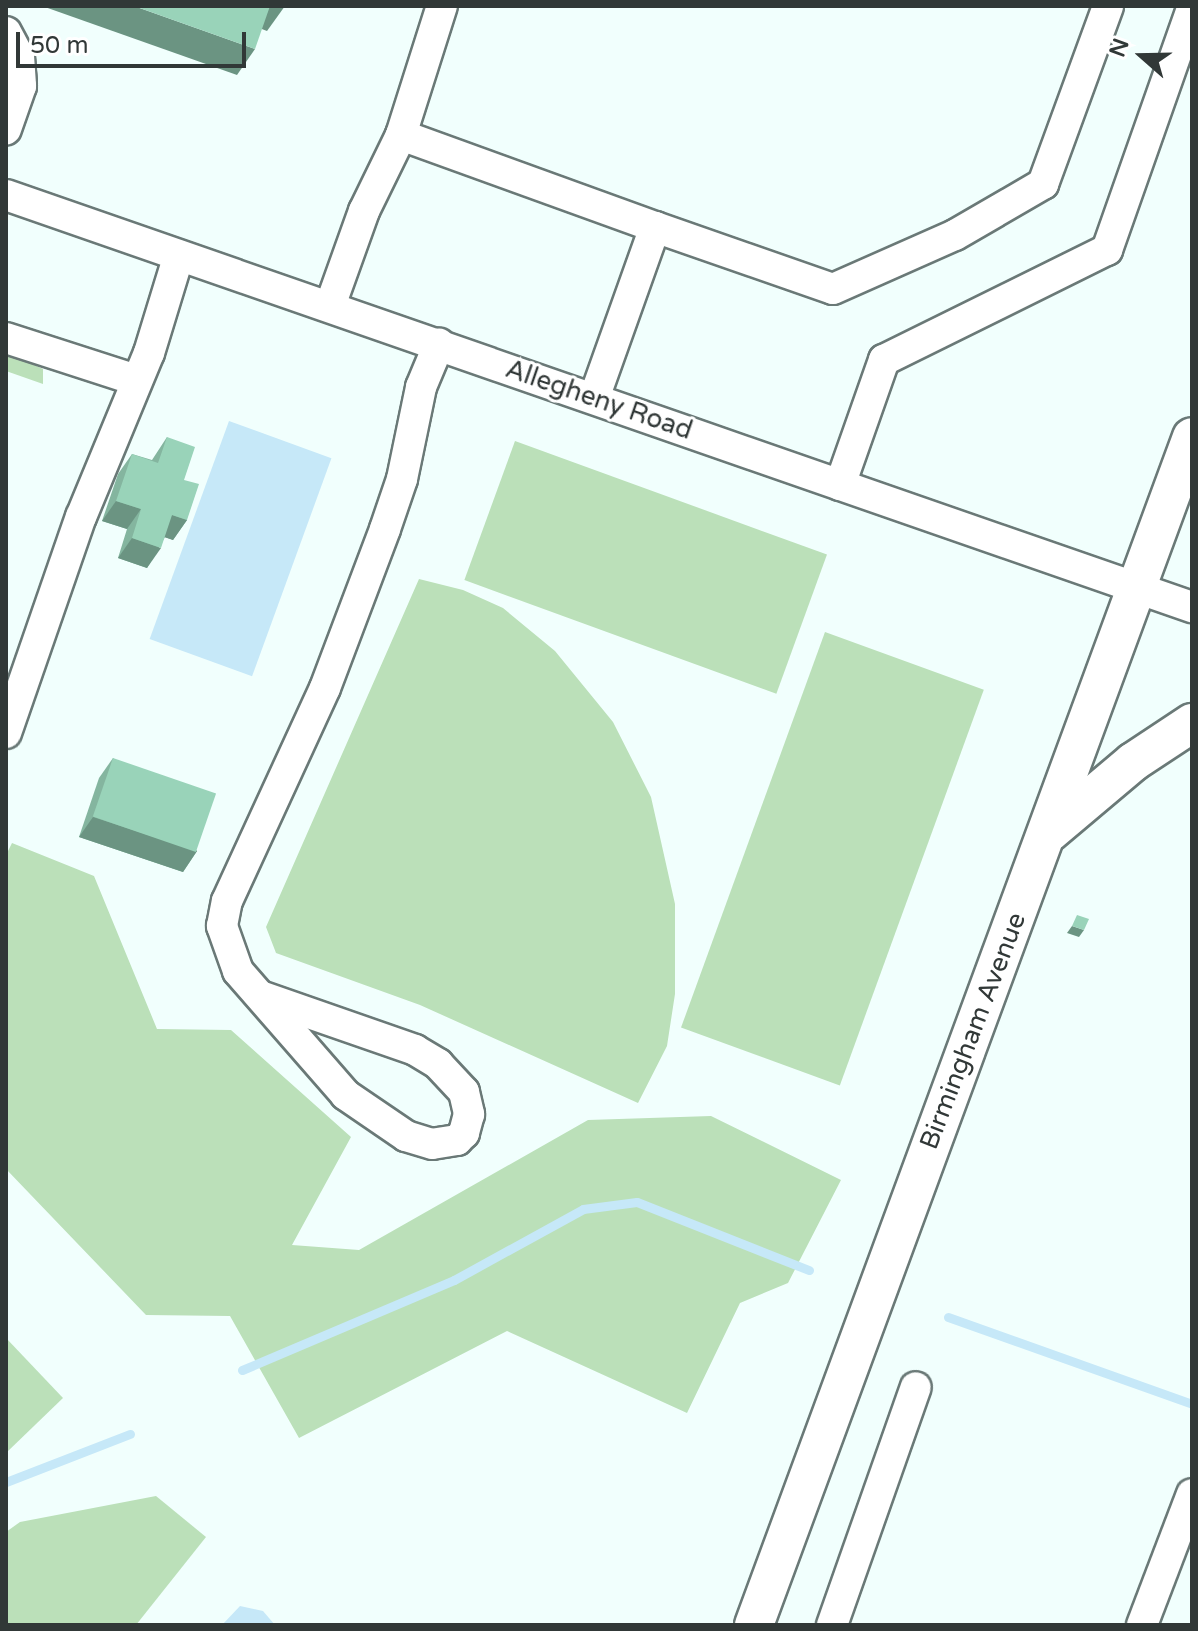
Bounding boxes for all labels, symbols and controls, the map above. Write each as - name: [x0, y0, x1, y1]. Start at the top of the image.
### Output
- scale bar: [20, 16, 250, 66]
- north arrow: [1102, 16, 1182, 96]
- text: 50 m: [30, 31, 88, 60]
- text: N: [1104, 35, 1135, 61]
- street label: Allegheny Road: [501, 353, 697, 447]
- street label: Birmingham Avenue: [913, 908, 1033, 1154]

